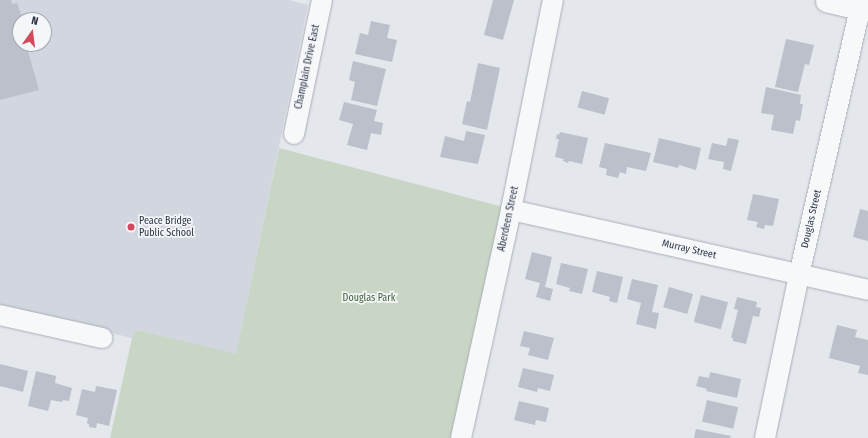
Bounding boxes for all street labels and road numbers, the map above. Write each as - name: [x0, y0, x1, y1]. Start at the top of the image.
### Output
- street label: Champlain Drive East: [293, 24, 323, 110]
- street label: Aberdeen Street: [496, 185, 522, 253]
- street label: Douglas Street: [799, 189, 825, 249]
- street label: Murray Street: [661, 238, 717, 262]

